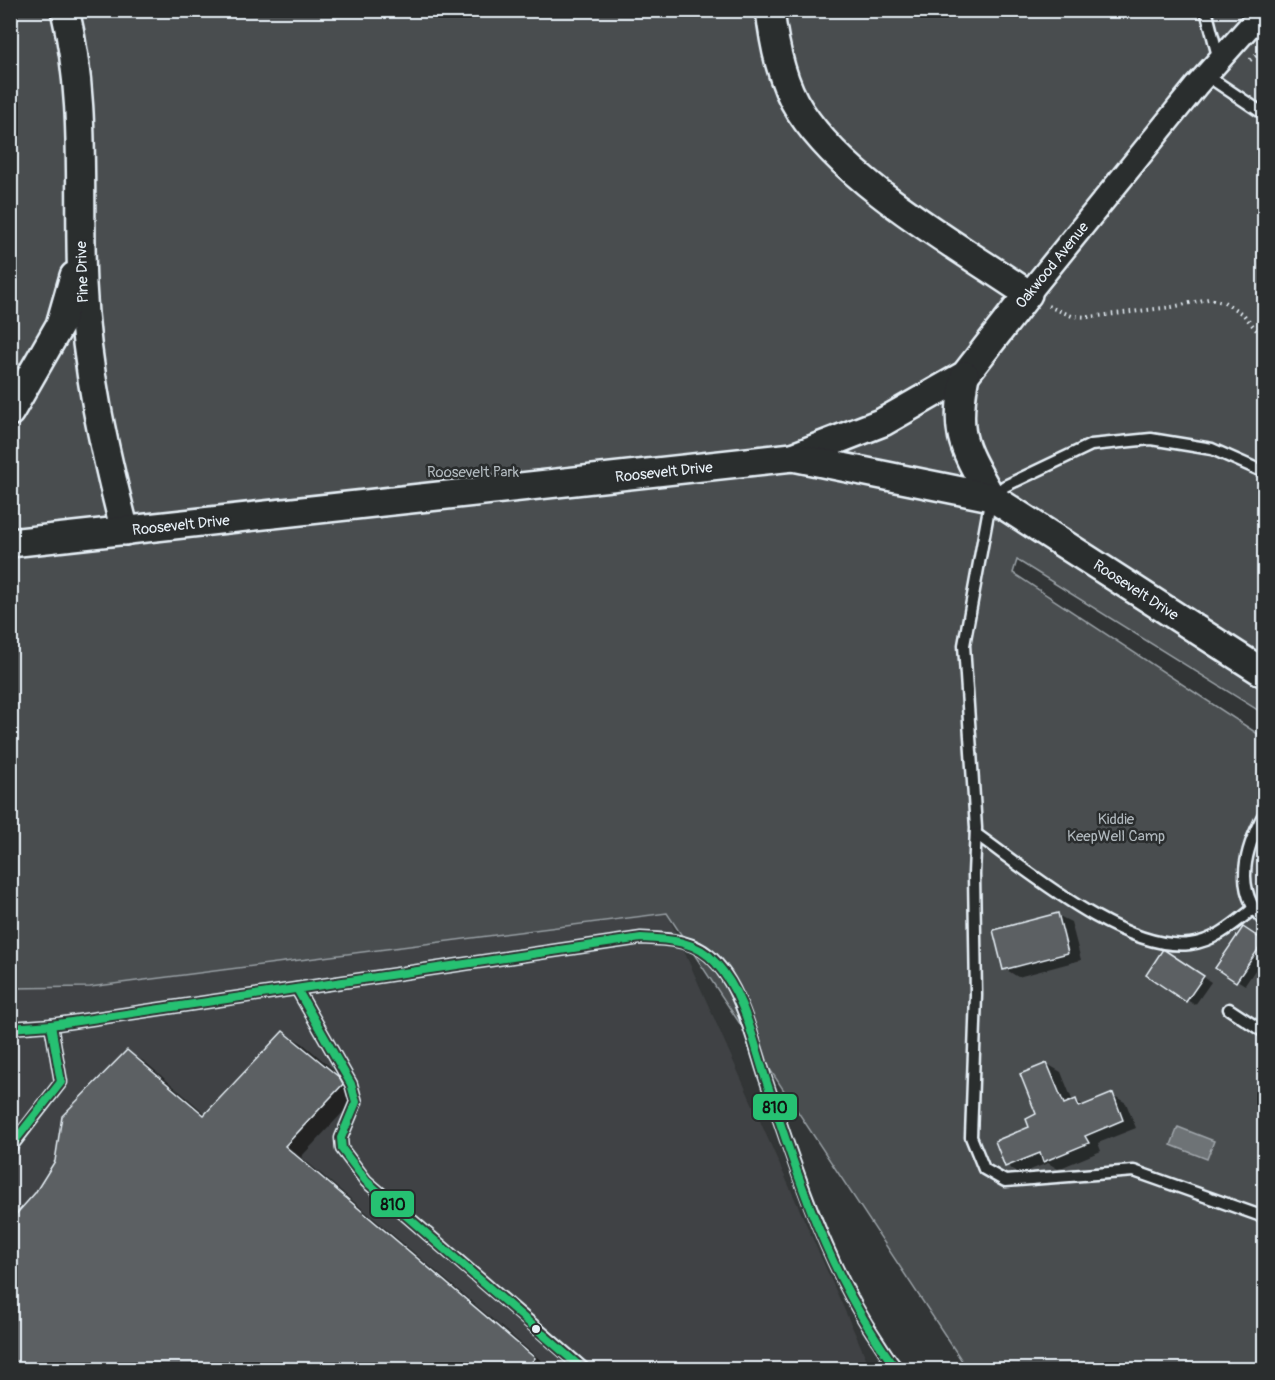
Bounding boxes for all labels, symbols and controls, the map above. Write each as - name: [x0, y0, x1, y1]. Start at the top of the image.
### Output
- street label: Oakwood Avenue: [1012, 218, 1093, 312]
- street label: Pine Drive: [72, 240, 93, 303]
- street label: Roosevelt Drive: [614, 458, 714, 487]
- park label: Roosevelt Park: [427, 463, 520, 482]
- street label: Roosevelt Drive: [131, 511, 231, 540]
- street label: Roosevelt Drive: [1089, 556, 1182, 625]
- park label: Kiddie KeepWell Camp: [1067, 810, 1165, 846]
- line badge: 810: [752, 1093, 798, 1121]
- text: 810: [762, 1098, 788, 1118]
- line badge: 810: [370, 1190, 415, 1218]
- text: 810: [380, 1195, 406, 1215]
- unlabelled marker: [530, 1323, 542, 1335]

